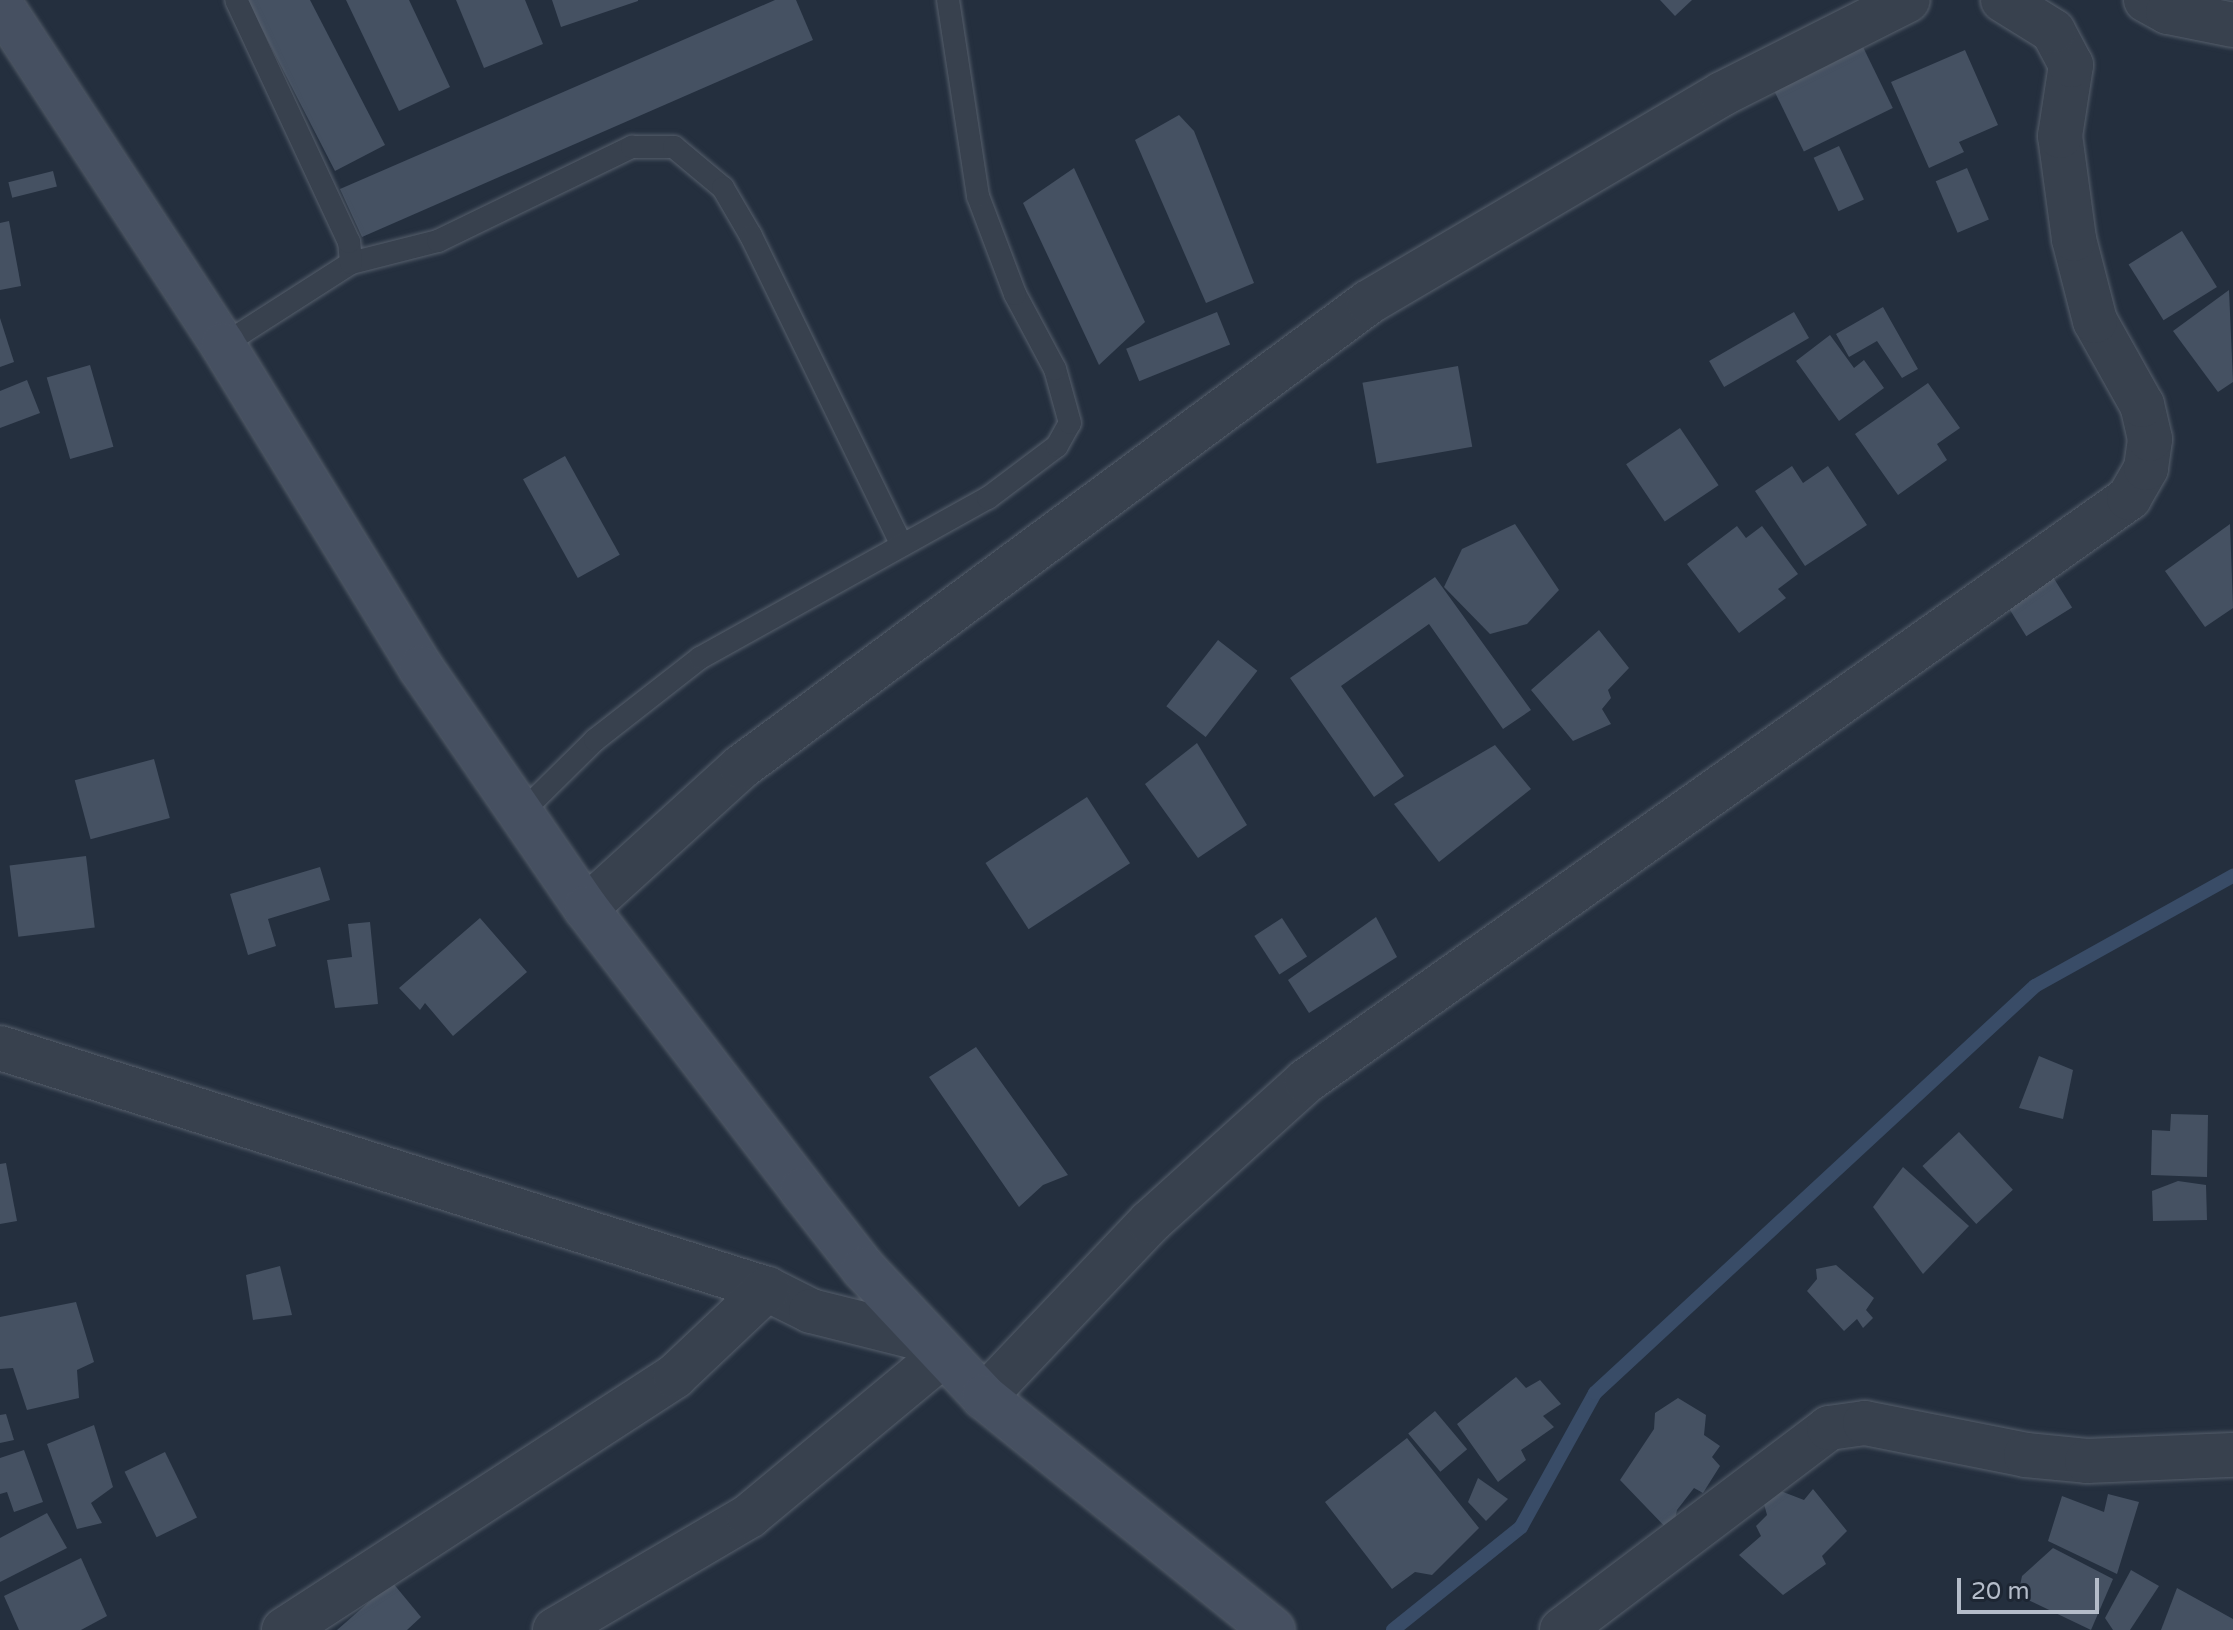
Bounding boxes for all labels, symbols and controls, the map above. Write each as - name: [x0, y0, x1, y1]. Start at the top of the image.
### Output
- scale bar: [1961, 1562, 2103, 1612]
- text: 20 m: [1971, 1577, 2029, 1606]

